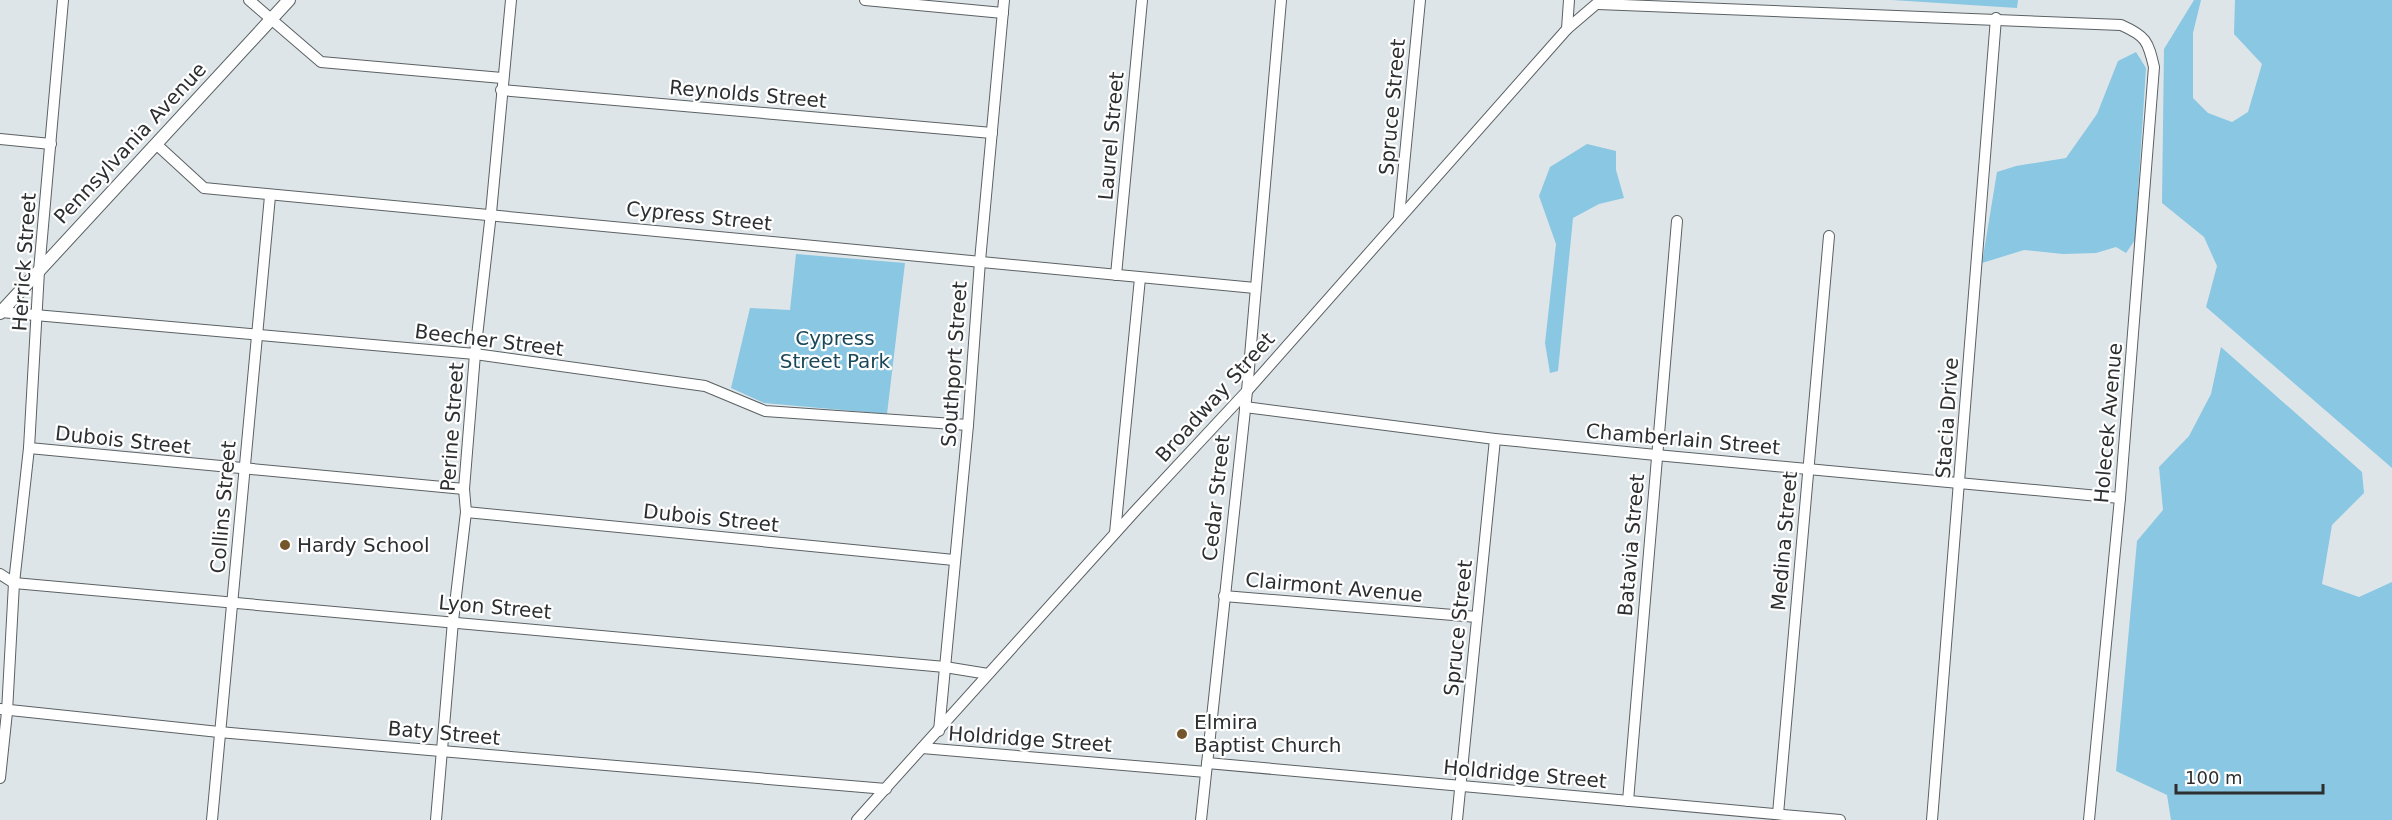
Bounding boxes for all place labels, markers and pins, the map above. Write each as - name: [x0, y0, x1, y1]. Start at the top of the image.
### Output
- place label: Hardy School: [297, 533, 429, 557]
- marker: Hardy School: [278, 538, 292, 552]
- place label: Elmira Baptist Church: [1194, 710, 1341, 757]
- marker: Elmira Baptist Church: [1175, 727, 1189, 741]

